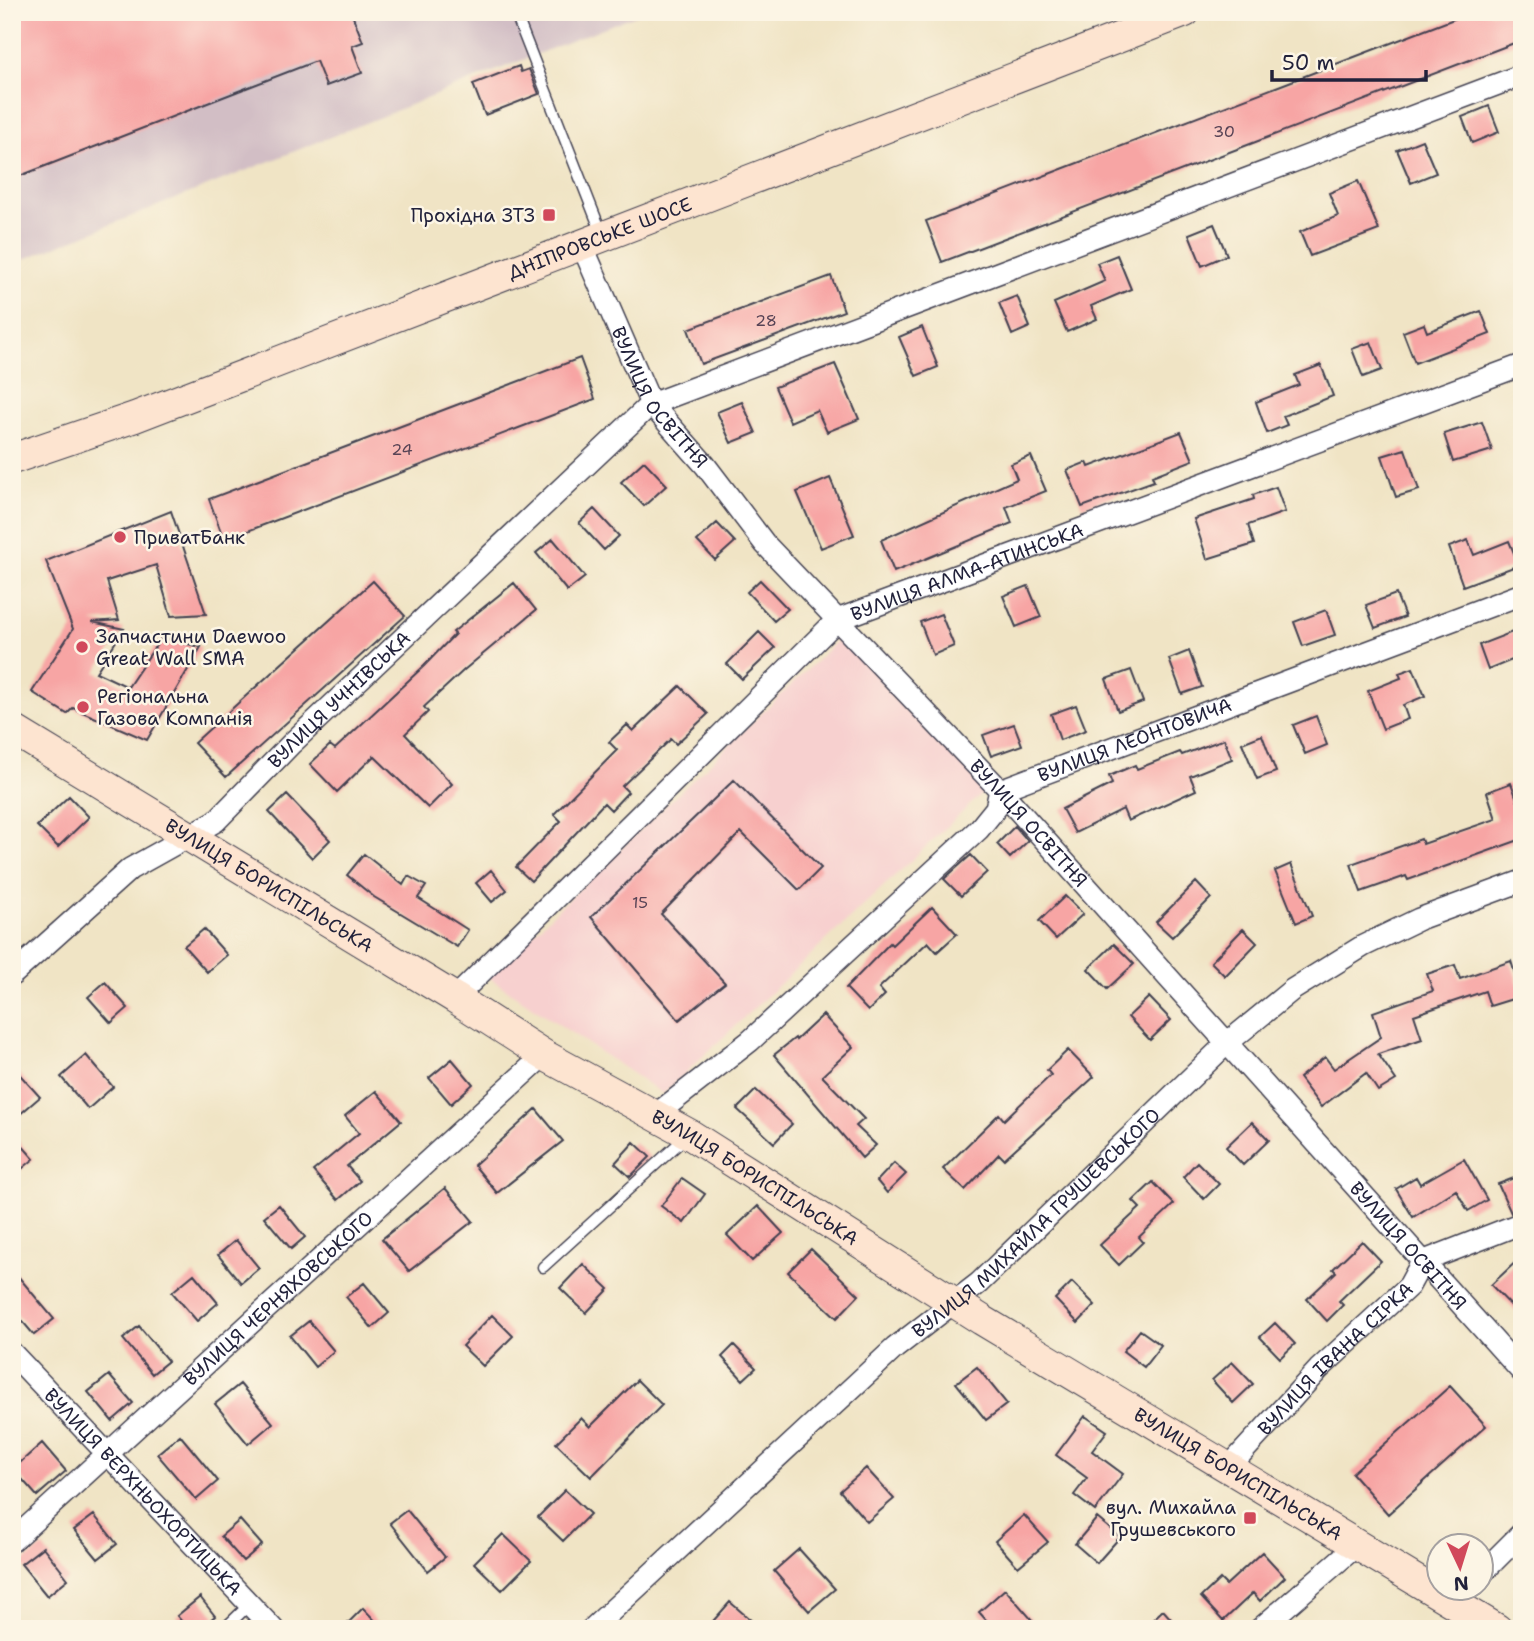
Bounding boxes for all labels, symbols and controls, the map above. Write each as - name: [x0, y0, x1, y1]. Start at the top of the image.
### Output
- scale bar: [1272, 38, 1426, 82]
- text: 50 m: [1282, 49, 1335, 77]
- house number: 30: [1213, 121, 1235, 142]
- street label: ДНІПРОВСЬКЕ ШОСЕ: [504, 191, 695, 285]
- place label: Прохідна ЗТЗ: [411, 203, 535, 228]
- marker: Прохідна ЗТЗ: [541, 207, 557, 223]
- house number: 28: [755, 310, 777, 331]
- street label: ВУЛИЦЯ ОСВІТНЯ: [606, 323, 714, 473]
- house number: 24: [391, 439, 413, 460]
- street label: ВУЛИЦЯ АЛМА-АТИНСЬКА: [847, 517, 1087, 627]
- place label: ПриватБанк: [134, 525, 245, 550]
- marker: ПриватБанк: [112, 529, 128, 545]
- place label: Запчастини Daewoo Great Wall SMA: [96, 624, 286, 671]
- street label: ВУЛИЦЯ УЧНІВСЬКА: [262, 626, 416, 774]
- marker: Запчастини Daewoo Great Wall SMA: [74, 639, 90, 655]
- place label: Регіональна Газова Компанія: [97, 684, 253, 731]
- street label: ВУЛИЦЯ ЛЕОНТОВИЧА: [1034, 692, 1235, 788]
- marker: Регіональна Газова Компанія: [75, 699, 91, 715]
- street label: ВУЛИЦЯ ОСВІТНЯ: [964, 754, 1093, 892]
- street label: ВУЛИЦЯ БОРИСПІЛЬСЬКА: [160, 813, 378, 958]
- house number: 15: [632, 892, 648, 913]
- street label: ВУЛИЦЯ МИХАЙЛА ГРУШЕВСЬКОГО: [907, 1103, 1166, 1343]
- street label: ВУЛИЦЯ БОРИСПІЛЬСЬКА: [647, 1104, 863, 1251]
- street label: ВУЛИЦЯ ОСВІТНЯ: [1344, 1176, 1472, 1315]
- street label: ВУЛИЦЯ ЧЕРНЯХОВСЬКОГО: [178, 1206, 378, 1391]
- street label: ВУЛИЦЯ ІВАНА СІРКА: [1252, 1276, 1419, 1441]
- street label: ВУЛИЦЯ ВЕРХНЬОХОРТИЦЬКА: [39, 1383, 247, 1601]
- street label: ВУЛИЦЯ БОРИСПІЛЬСЬКА: [1129, 1402, 1347, 1546]
- place label: вул. Михайла Грушевського: [1106, 1495, 1236, 1542]
- marker: вул. Михайла Грушевського: [1242, 1510, 1258, 1526]
- north arrow: [1426, 1532, 1496, 1602]
- text: N: [1453, 1570, 1470, 1596]

